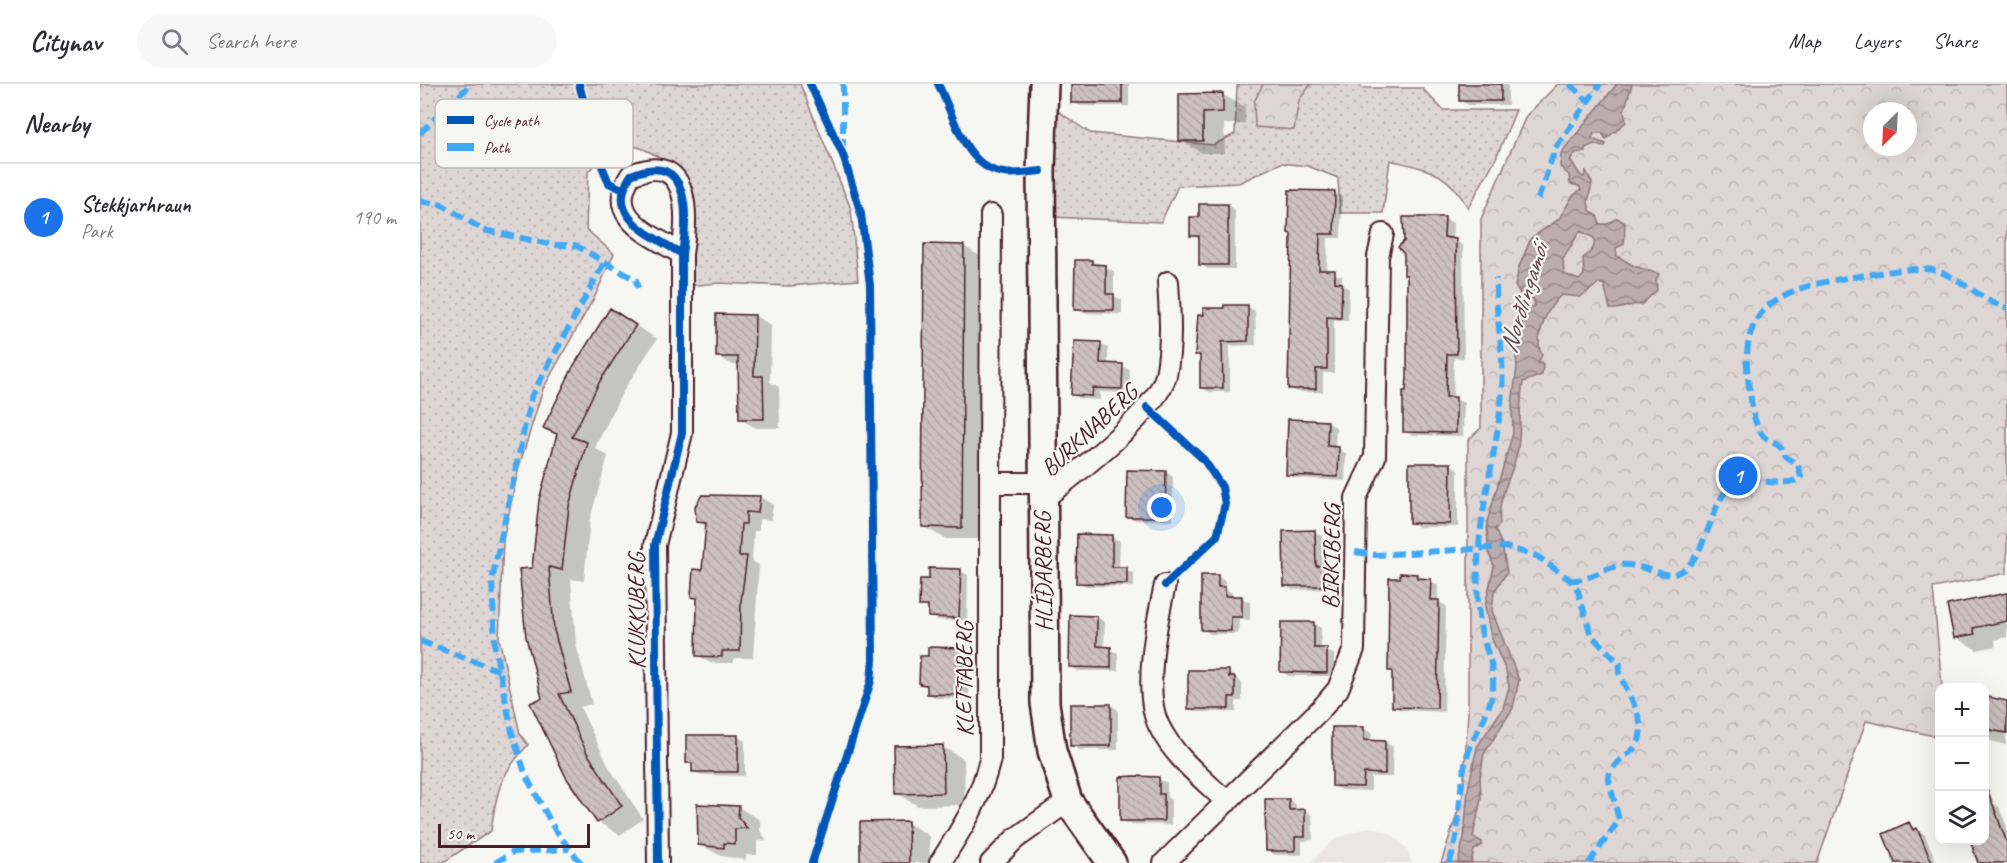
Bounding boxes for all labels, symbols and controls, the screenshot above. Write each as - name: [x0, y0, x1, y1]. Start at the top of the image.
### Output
- search box: [137, 14, 557, 68]
- text: Citynav: [30, 24, 101, 59]
- icon: search: [158, 25, 191, 58]
- text: Search here: [206, 27, 296, 55]
- text: Map: [1788, 28, 1821, 54]
- text: Layers: [1854, 28, 1900, 54]
- text: Share: [1933, 28, 1977, 54]
- legend: [435, 99, 633, 168]
- north arrow: [1863, 102, 1917, 156]
- text: Nearby: [24, 107, 89, 140]
- text: Cycle path: [484, 111, 540, 131]
- text: Path: [484, 138, 511, 158]
- text: Stekkjarhraun: [81, 191, 191, 219]
- text: 1: [39, 205, 48, 230]
- text: 190 m: [353, 205, 396, 230]
- text: Park: [81, 219, 113, 244]
- water label: Norðlingamói: [1491, 234, 1557, 357]
- street label: BURKNABERG: [1034, 376, 1146, 483]
- pin: 1: [1718, 454, 1758, 498]
- your location: [1147, 493, 1176, 522]
- street label: BIRKIBERG: [1315, 502, 1347, 609]
- street label: HLÍÐARBERG: [1027, 509, 1059, 632]
- street label: KLUKKUBERG: [621, 551, 651, 669]
- street label: KLETTABERG: [949, 619, 979, 737]
- map controls: [1935, 683, 1989, 845]
- button: +: [1935, 683, 1989, 737]
- button: −: [1935, 737, 1989, 791]
- button: layers: [1935, 791, 1989, 845]
- scale bar: [438, 821, 590, 848]
- text: 50 m: [447, 824, 474, 844]

